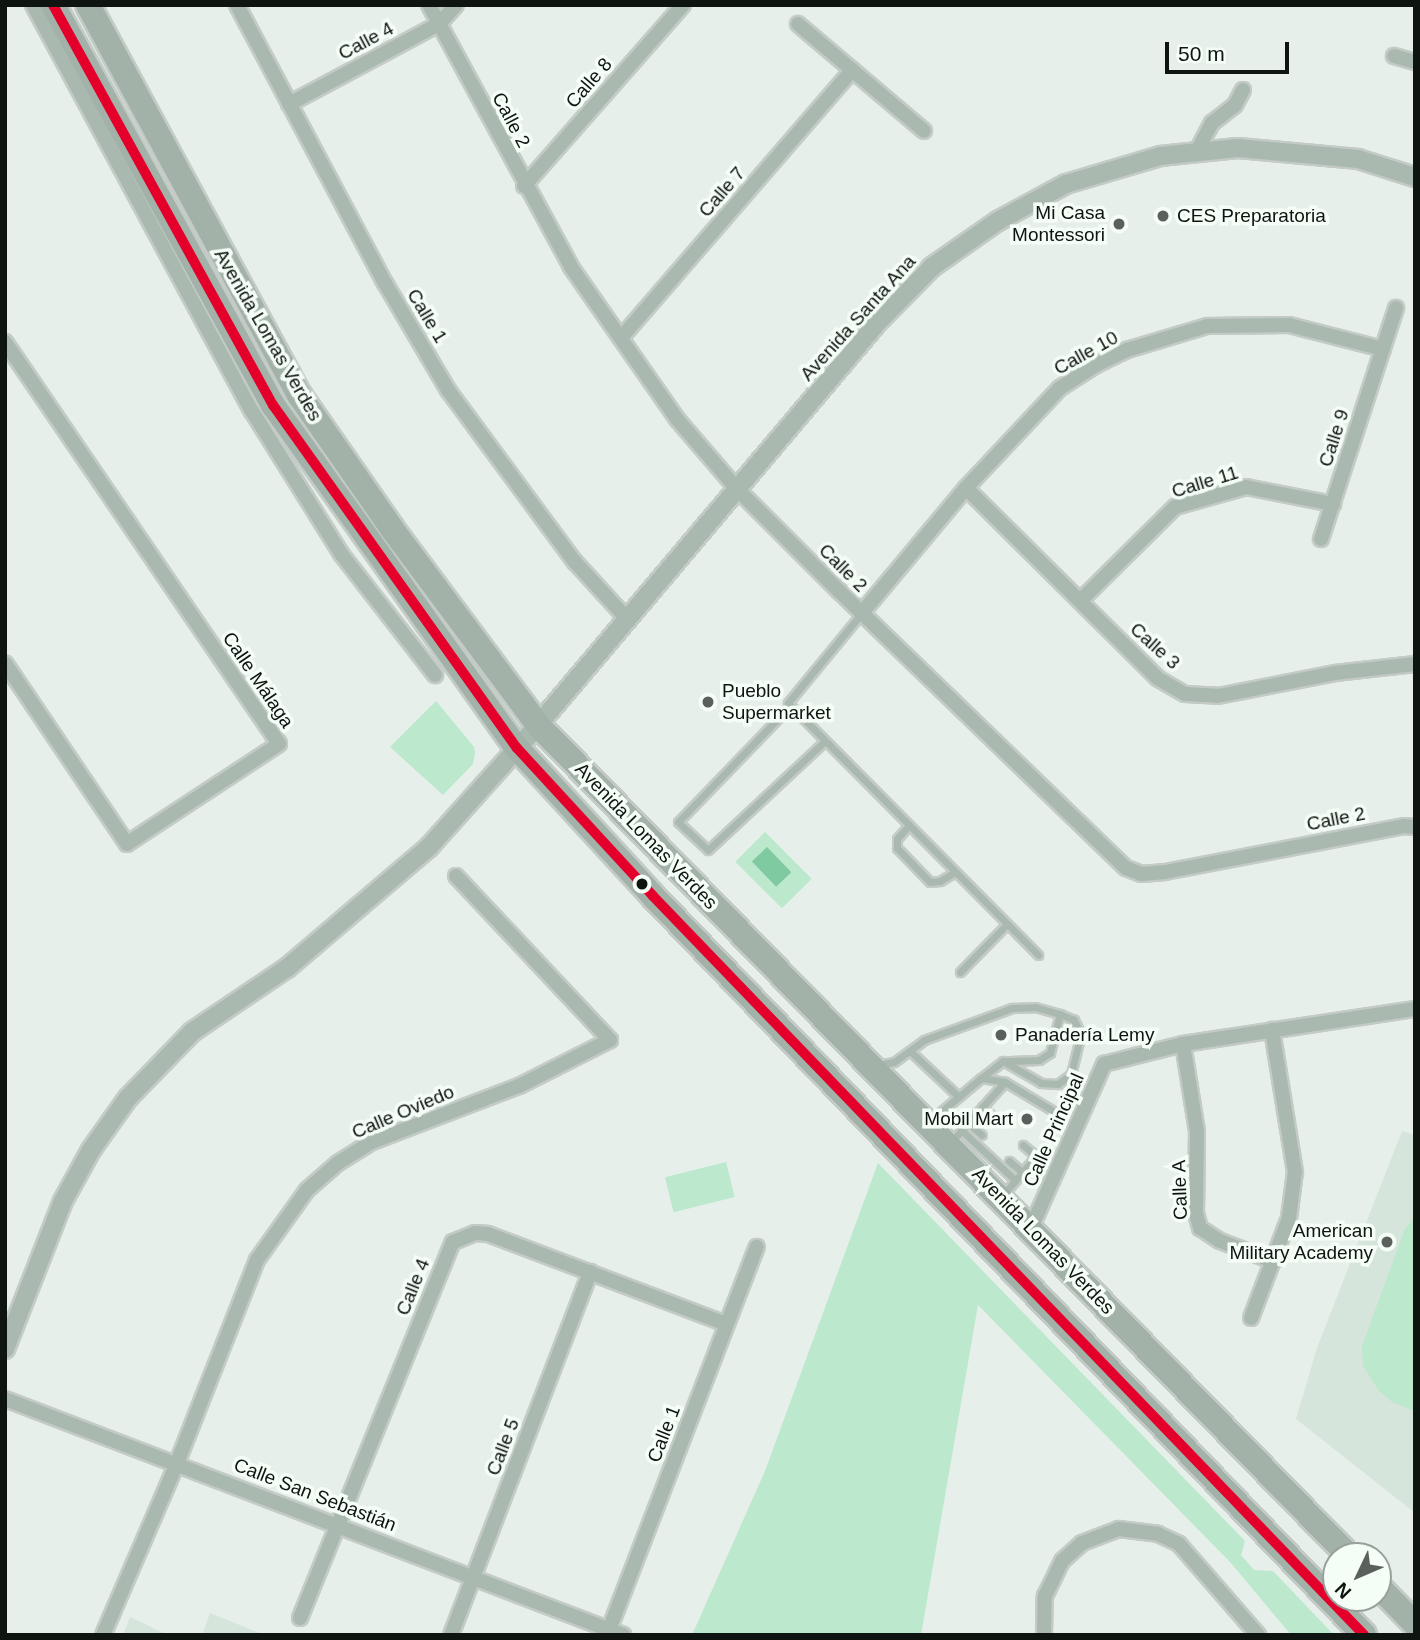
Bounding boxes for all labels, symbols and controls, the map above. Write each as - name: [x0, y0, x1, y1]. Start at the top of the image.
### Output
- street label: Calle 4: [335, 17, 397, 65]
- scale bar: [1168, 28, 1292, 72]
- text: 50 m: [1178, 42, 1225, 65]
- street label: Calle 8: [561, 53, 617, 113]
- street label: Calle 2: [487, 89, 535, 151]
- street label: Calle 7: [694, 162, 750, 222]
- place label: Mi Casa Montessori: [1012, 202, 1105, 246]
- place label: CES Preparatoria: [1177, 205, 1326, 227]
- marker: CES Preparatoria: [1155, 208, 1171, 224]
- marker: Mi Casa Montessori: [1111, 216, 1127, 232]
- street label: Avenida Lomas Verdes: [209, 245, 327, 425]
- street label: Avenida Santa Ana: [795, 250, 921, 386]
- street label: Calle 1: [402, 285, 452, 347]
- street label: Calle 10: [1050, 326, 1122, 380]
- street label: Calle 9: [1314, 406, 1354, 470]
- street label: Calle 11: [1169, 461, 1241, 503]
- street label: Calle 2: [814, 539, 872, 597]
- street label: Calle 3: [1125, 618, 1185, 674]
- street label: Calle Málaga: [218, 628, 298, 732]
- place label: Pueblo Supermarket: [722, 680, 831, 724]
- marker: Pueblo Supermarket: [700, 694, 716, 710]
- street label: Avenida Lomas Verdes: [570, 758, 722, 914]
- street label: Calle 2: [1305, 802, 1367, 836]
- unlabelled marker: [635, 877, 649, 891]
- place label: Panadería Lemy: [1015, 1024, 1154, 1046]
- marker: Panadería Lemy: [993, 1027, 1009, 1043]
- street label: Calle Principal: [1019, 1070, 1089, 1190]
- street label: Calle Oviedo: [348, 1080, 458, 1144]
- place label: Mobil Mart: [924, 1108, 1013, 1130]
- marker: Mobil Mart: [1019, 1111, 1035, 1127]
- street label: Calle A: [1168, 1159, 1192, 1221]
- street label: Avenida Lomas Verdes: [967, 1163, 1119, 1319]
- place label: American Military Academy: [1228, 1220, 1373, 1264]
- marker: American Military Academy: [1379, 1234, 1395, 1250]
- street label: Calle 4: [391, 1255, 435, 1319]
- street label: Calle 1: [643, 1402, 685, 1466]
- street label: Calle 5: [482, 1415, 524, 1479]
- street label: Calle San Sebastián: [231, 1454, 399, 1536]
- north arrow: [1322, 1542, 1392, 1612]
- text: N: [1331, 1578, 1355, 1603]

